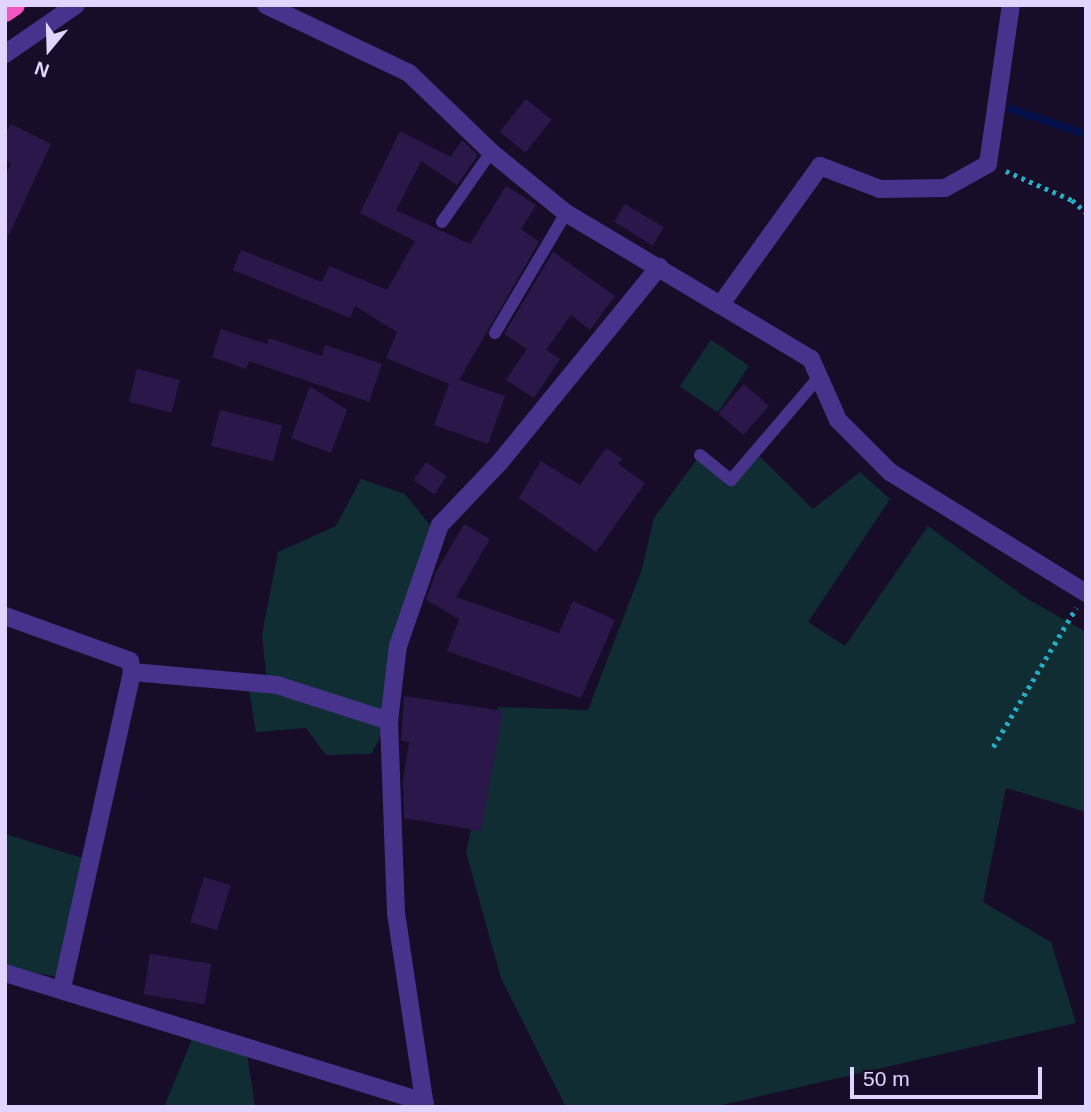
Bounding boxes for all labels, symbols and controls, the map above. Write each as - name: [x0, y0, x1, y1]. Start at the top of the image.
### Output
- north arrow: [14, 14, 84, 84]
- text: N: [32, 57, 52, 81]
- scale bar: [853, 1052, 1046, 1096]
- text: 50 m: [863, 1067, 910, 1090]

